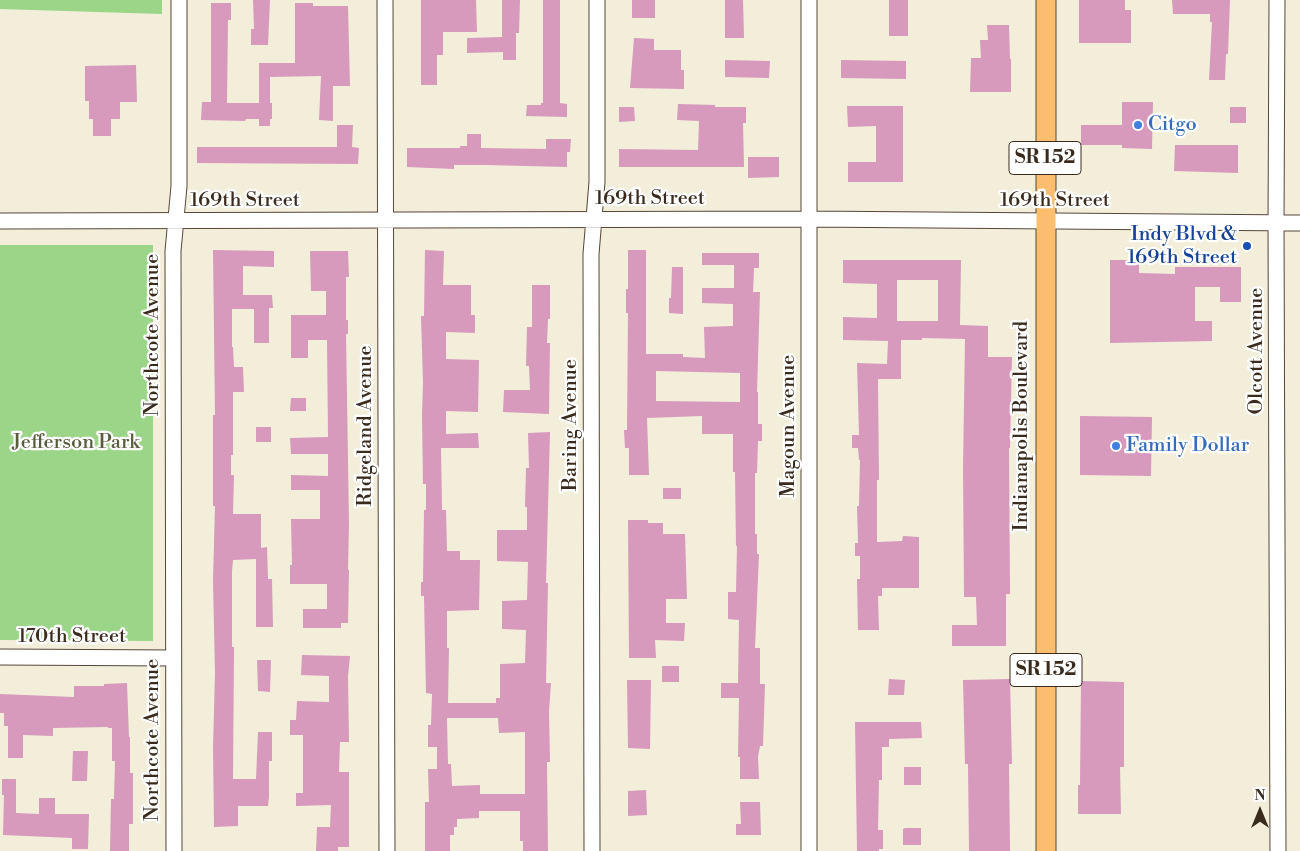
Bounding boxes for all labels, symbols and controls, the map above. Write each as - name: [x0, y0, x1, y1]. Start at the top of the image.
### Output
- place label: Citgo: [1148, 113, 1197, 137]
- marker: Citgo: [1132, 119, 1144, 131]
- road number: SR 152: [1009, 142, 1081, 174]
- street label: 169th Street: [595, 187, 705, 211]
- street label: 169th Street: [190, 189, 300, 213]
- street label: 169th Street: [1000, 189, 1110, 213]
- place label: Indy Blvd & 169th Street: [1127, 223, 1237, 270]
- marker: Indy Blvd & 169th Street: [1241, 240, 1253, 252]
- street label: Northcote Avenue: [141, 254, 165, 416]
- street label: Olcott Avenue: [1245, 288, 1269, 414]
- street label: Indianapolis Boulevard: [1010, 321, 1034, 531]
- street label: Ridgeland Avenue: [354, 345, 378, 507]
- street label: Magoun Avenue: [777, 355, 801, 497]
- street label: Baring Avenue: [559, 359, 583, 491]
- park label: Jefferson Park: [12, 431, 140, 455]
- place label: Family Dollar: [1126, 434, 1249, 458]
- marker: Family Dollar: [1110, 440, 1122, 452]
- street label: 170th Street: [18, 625, 126, 649]
- road number: SR 152: [1010, 654, 1082, 686]
- street label: Northcote Avenue: [141, 659, 165, 821]
- north arrow: [1235, 786, 1285, 836]
- text: N: [1254, 787, 1266, 805]

